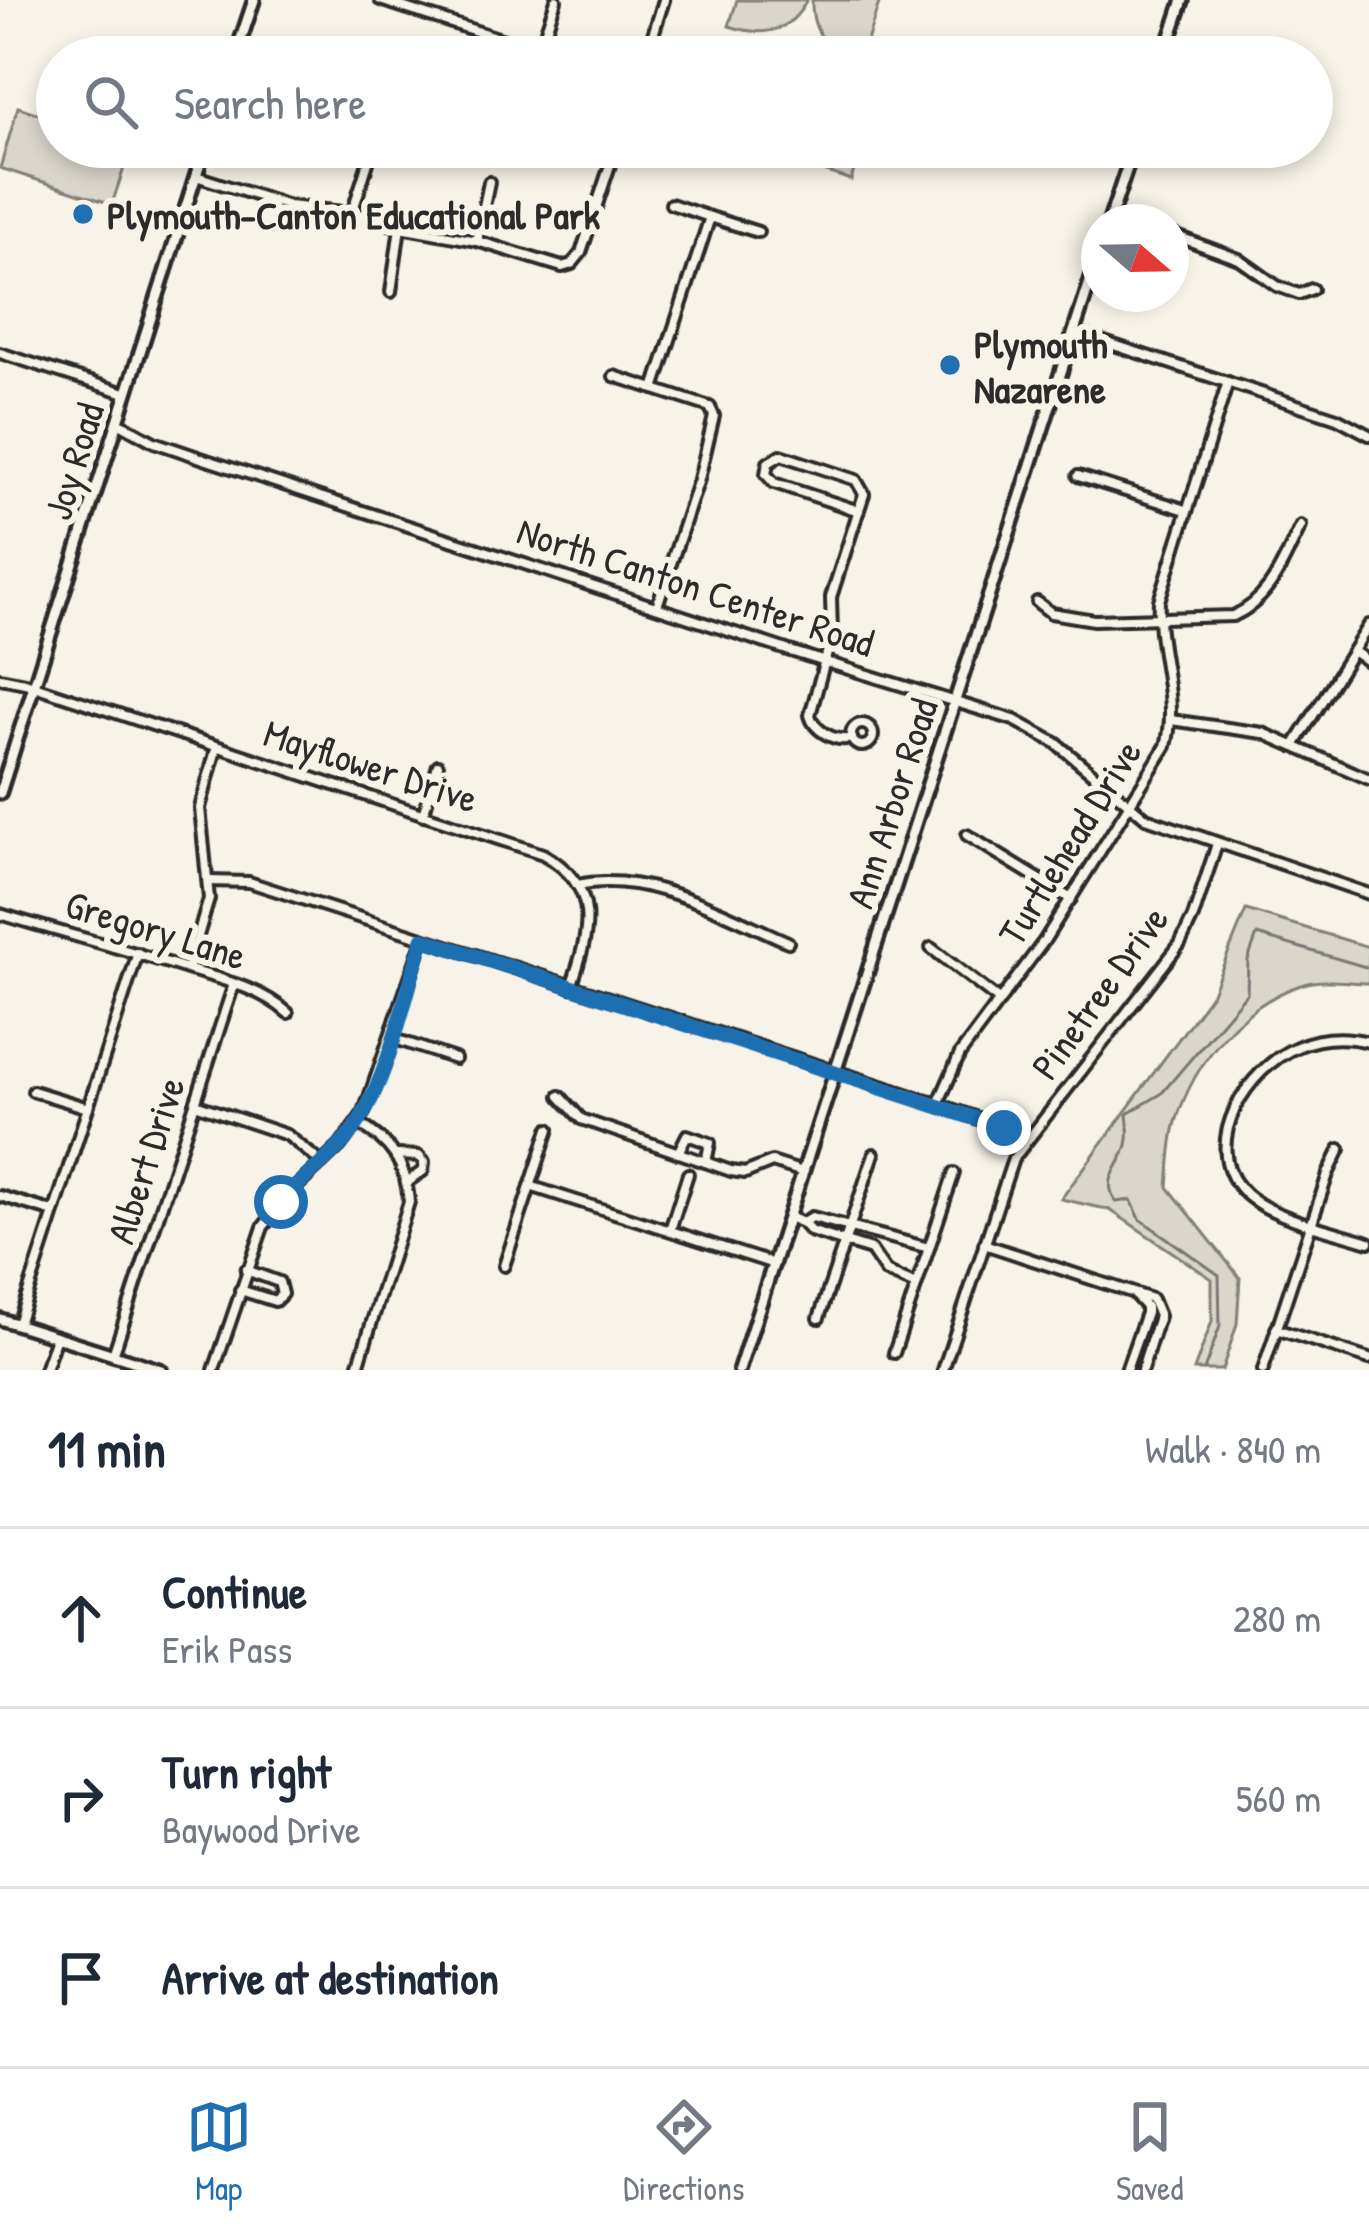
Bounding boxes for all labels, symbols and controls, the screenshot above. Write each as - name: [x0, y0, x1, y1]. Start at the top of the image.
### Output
- search box: [36, 36, 1333, 168]
- icon: search: [78, 69, 144, 135]
- text: Search here: [174, 72, 366, 133]
- place label: Plymouth-Canton Educational Park: [107, 188, 601, 242]
- marker: Plymouth-Canton Educational Park: [70, 201, 96, 227]
- north arrow: [1081, 204, 1189, 312]
- place label: Plymouth Nazarene: [974, 317, 1108, 415]
- marker: Plymouth Nazarene: [937, 352, 963, 378]
- street label: Joy Road: [30, 396, 116, 526]
- street label: North Canton Center Road: [511, 503, 881, 669]
- street label: Ann Arbor Road: [832, 692, 950, 914]
- street label: Mayflower Drive: [257, 706, 485, 824]
- street label: Turtlehead Drive: [985, 729, 1153, 955]
- street label: Gregory Lane: [59, 877, 253, 981]
- street label: Pinetree Drive: [1018, 895, 1180, 1089]
- street label: Albert Drive: [93, 1070, 197, 1250]
- route end: [977, 1101, 1031, 1155]
- route start: [254, 1175, 308, 1229]
- text: 11 min: [48, 1414, 166, 1483]
- text: Walk · 840 m: [1145, 1422, 1321, 1475]
- text: Continue: [162, 1561, 307, 1622]
- icon: ahead: [48, 1585, 114, 1651]
- text: 280 m: [1233, 1591, 1321, 1644]
- text: Erik Pass: [162, 1622, 292, 1675]
- text: Turn right: [162, 1741, 331, 1802]
- icon: right: [48, 1765, 114, 1831]
- text: 560 m: [1236, 1771, 1321, 1824]
- text: Baywood Drive: [162, 1802, 361, 1855]
- icon: arrive: [48, 1945, 114, 2011]
- text: Arrive at destination: [162, 1947, 499, 2008]
- tab: Map: [186, 2094, 252, 2210]
- tab: Directions: [623, 2094, 745, 2210]
- tab: Saved: [1116, 2094, 1183, 2210]

